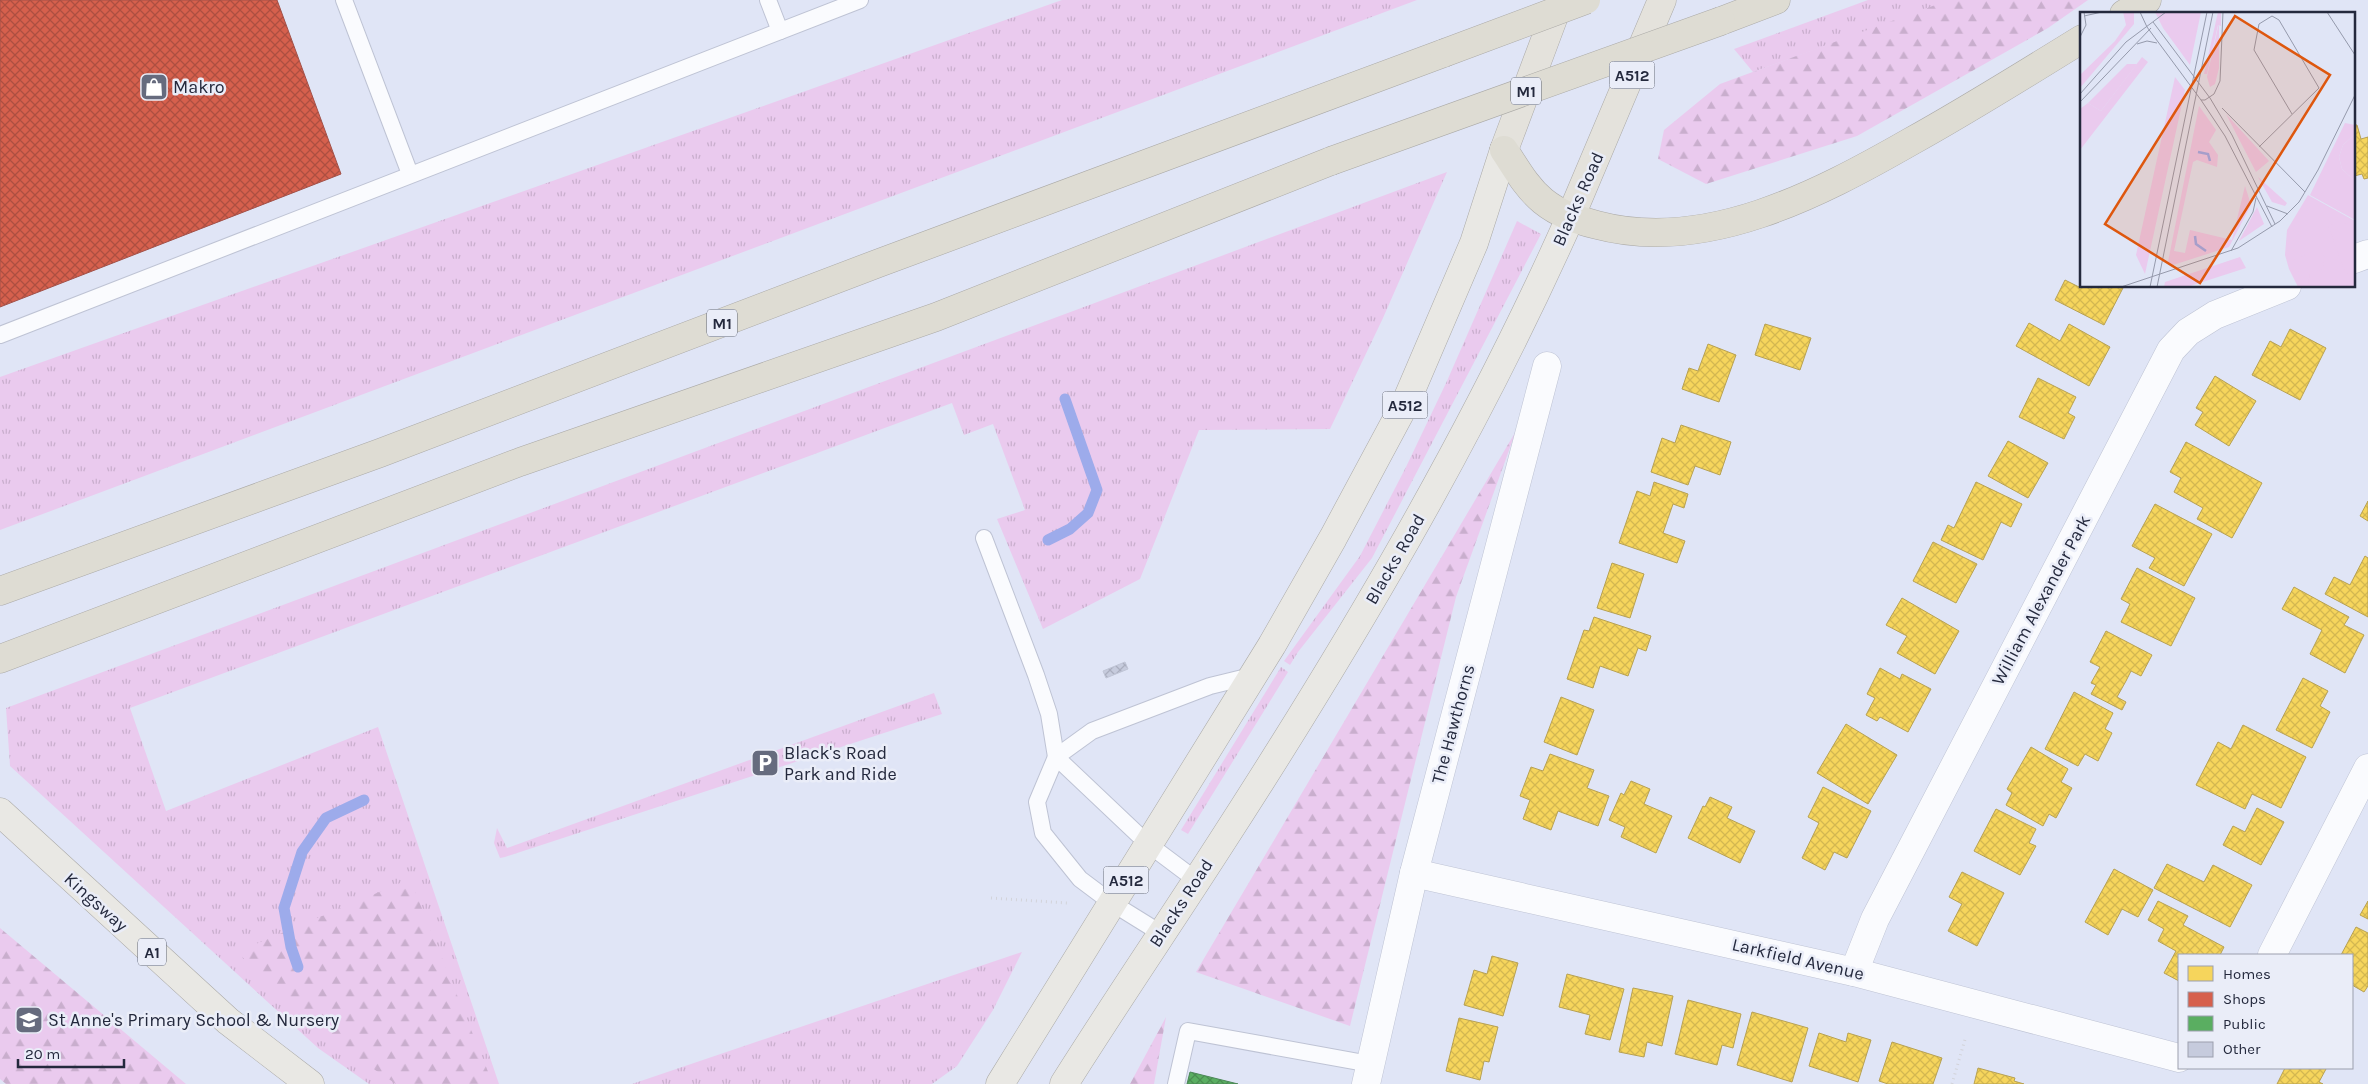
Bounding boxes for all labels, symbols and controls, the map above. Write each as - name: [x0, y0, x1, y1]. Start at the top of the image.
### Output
- inset map: [2080, 12, 2356, 288]
- road number: A512: [1610, 62, 1654, 88]
- shop icon: Makro: [139, 72, 169, 102]
- place label: Makro: [173, 76, 225, 98]
- road number: M1: [1511, 78, 1541, 104]
- street label: Blacks Road: [1547, 149, 1609, 249]
- road number: M1: [707, 309, 737, 336]
- road number: A512: [1382, 392, 1428, 418]
- street label: Blacks Road: [1360, 510, 1430, 608]
- street label: William Alexander Park: [1987, 511, 2095, 689]
- street label: The Hawthorns: [1426, 662, 1480, 786]
- place label: Black's Road Park and Ride: [784, 742, 897, 785]
- parking icon: Black's Road Park and Ride: [750, 748, 780, 778]
- street label: Blacks Road: [1144, 855, 1218, 951]
- road number: A512: [1104, 866, 1148, 894]
- street label: Kingsway: [60, 868, 133, 937]
- street label: Larkfield Avenue: [1730, 933, 1866, 985]
- road number: A1: [138, 939, 166, 966]
- legend: [2178, 954, 2353, 1069]
- text: Homes: [2223, 965, 2271, 983]
- text: Shops: [2223, 990, 2266, 1008]
- school or university icon: St Anne's Primary School & Nursery: [14, 1005, 44, 1035]
- place label: St Anne's Primary School & Nursery: [48, 1009, 340, 1031]
- text: Public: [2223, 1015, 2266, 1033]
- scale bar: [18, 1036, 124, 1068]
- text: Other: [2223, 1040, 2261, 1058]
- text: 20 m: [25, 1045, 60, 1063]

